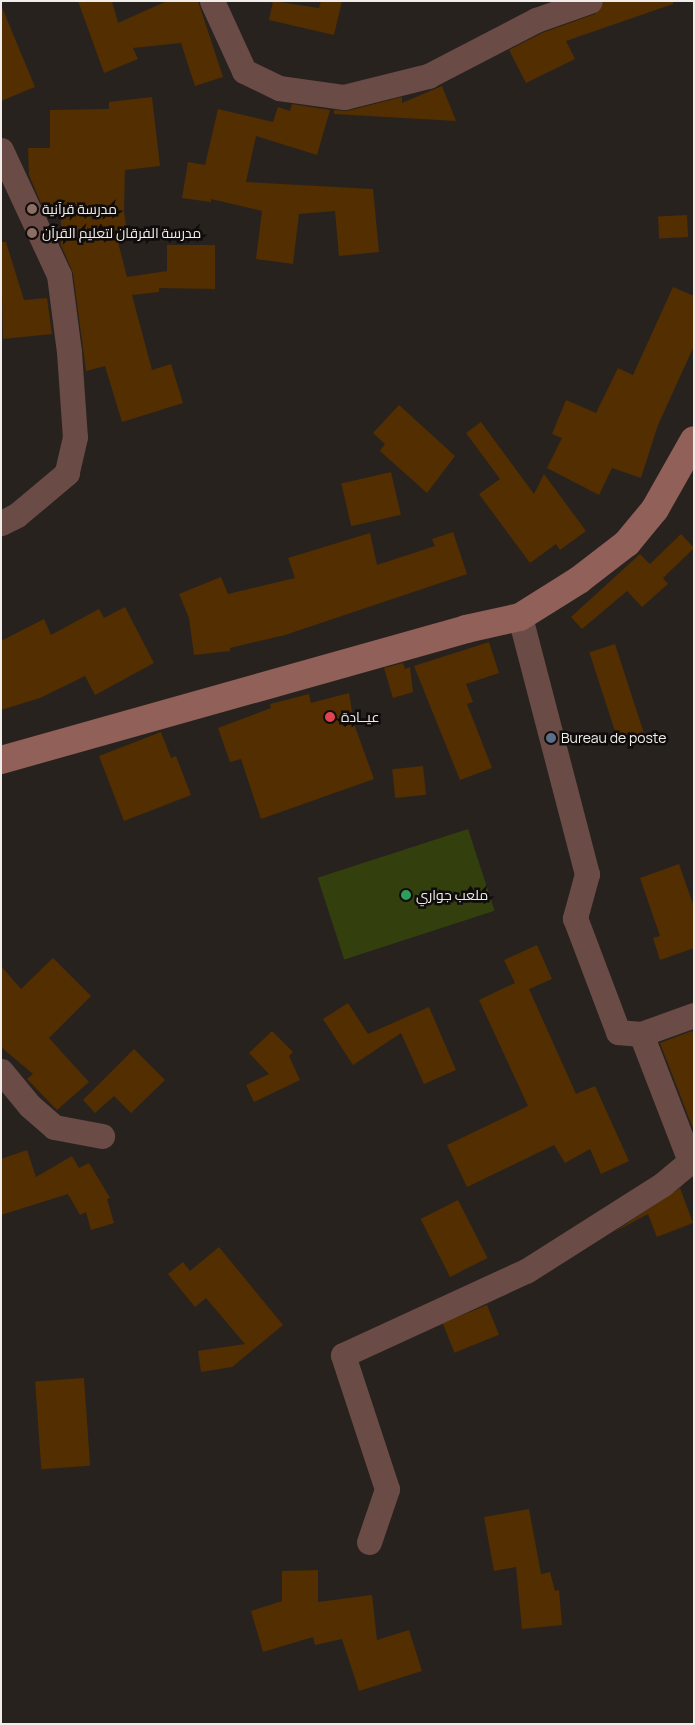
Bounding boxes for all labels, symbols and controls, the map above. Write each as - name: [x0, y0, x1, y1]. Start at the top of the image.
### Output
- place label: مدرسة قرآنية: [42, 201, 117, 217]
- marker: مدرسة قرآنية: [26, 203, 38, 215]
- place label: مدرسة الفرقان لتعليم القرآن: [42, 225, 201, 241]
- marker: مدرسة الفرقان لتعليم القرآن: [26, 227, 38, 239]
- place label: عيــادة: [341, 709, 379, 725]
- marker: عيــادة: [323, 710, 337, 724]
- place label: Bureau de poste: [561, 730, 666, 746]
- marker: Bureau de poste: [545, 732, 557, 744]
- place label: ملعب جواري: [416, 887, 488, 903]
- marker: ملعب جواري: [400, 889, 412, 901]

